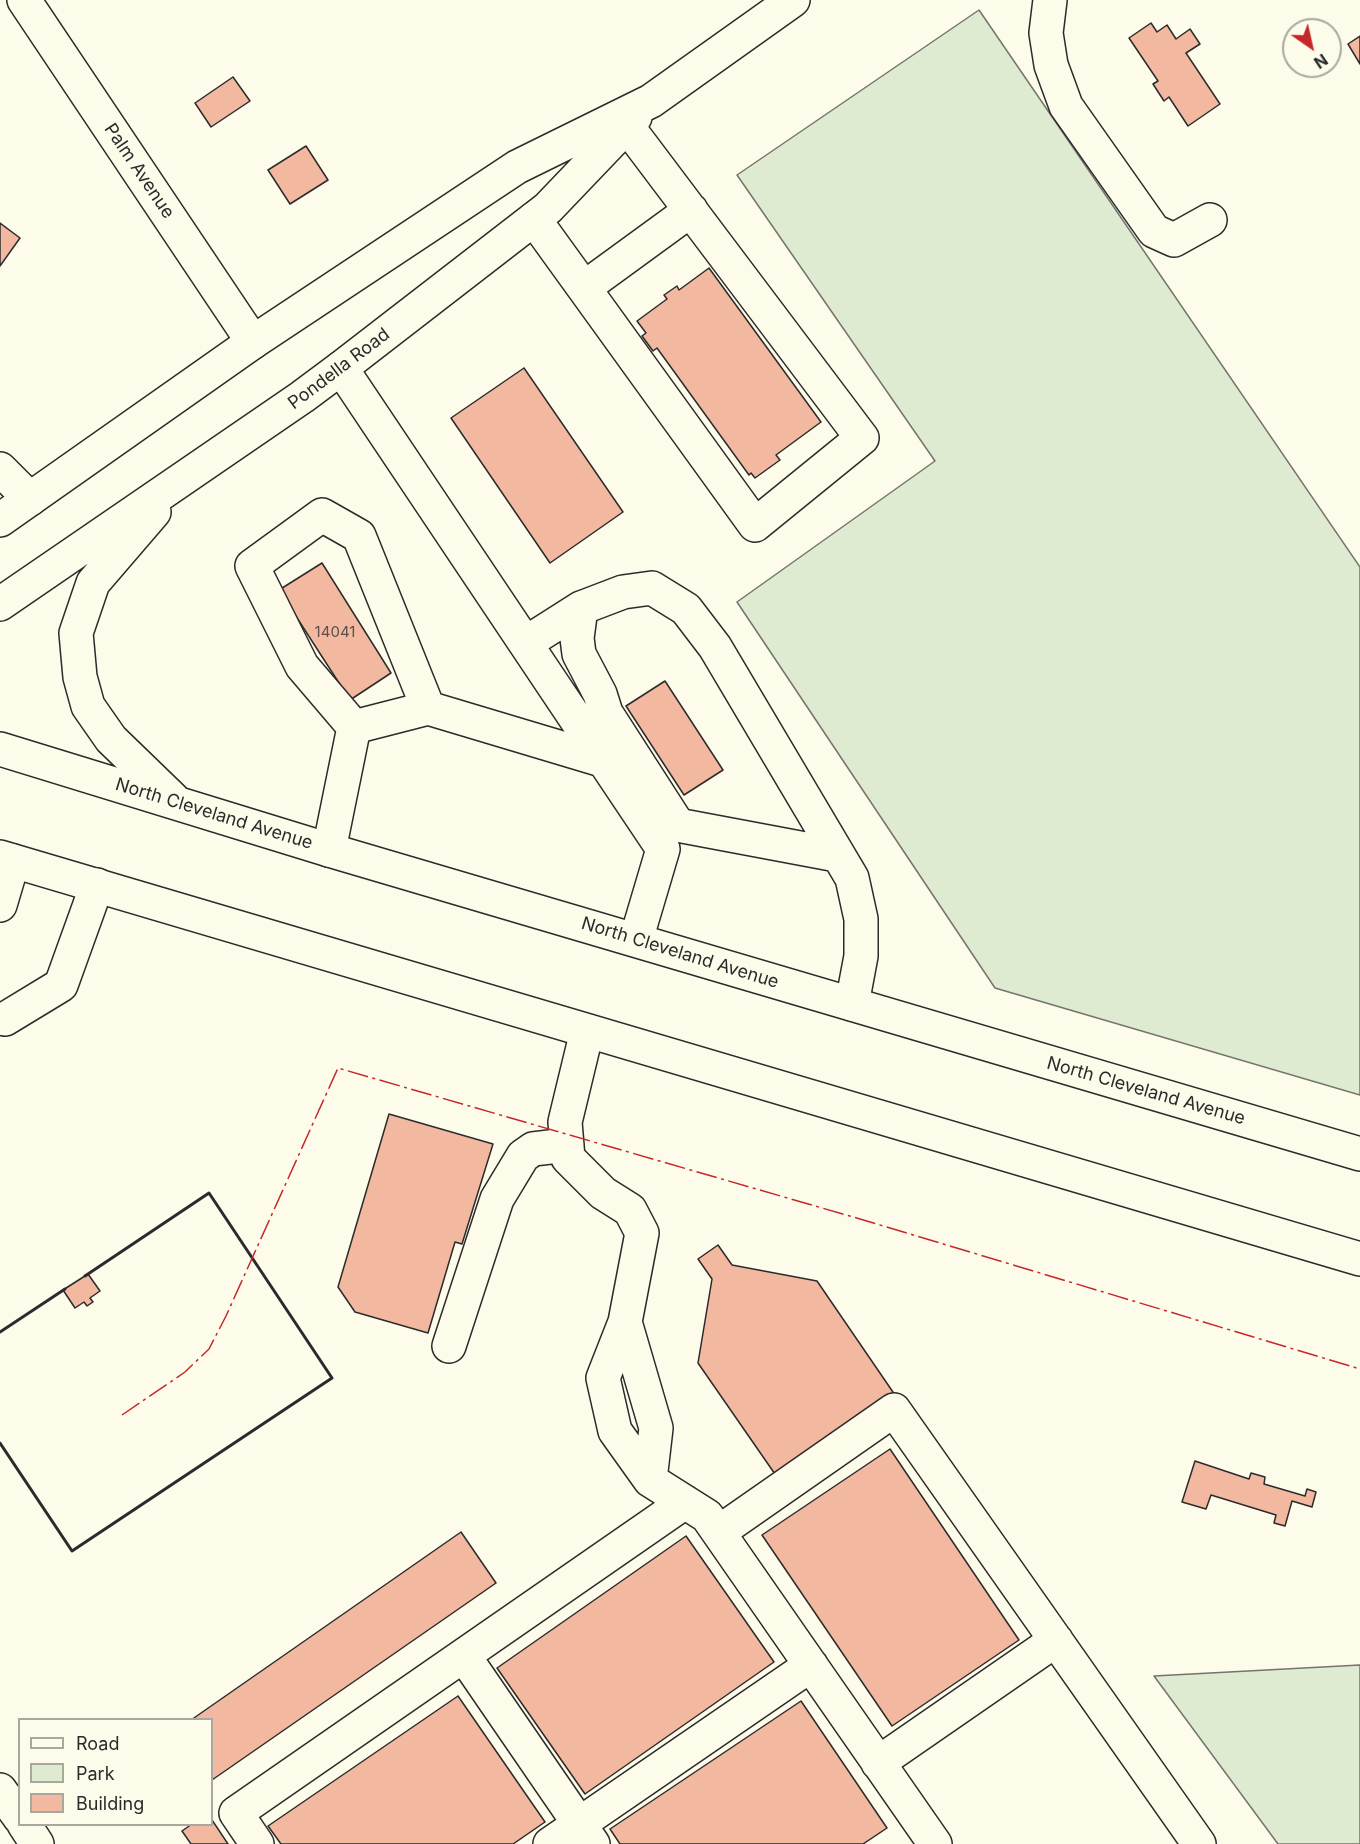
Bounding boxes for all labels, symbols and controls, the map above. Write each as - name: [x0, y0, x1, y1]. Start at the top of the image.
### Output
- north arrow: [1282, 18, 1342, 78]
- text: N: [1310, 50, 1332, 73]
- street label: Palm Avenue: [99, 119, 179, 223]
- street label: Pondella Road: [284, 324, 394, 414]
- house number: 14041: [315, 623, 355, 641]
- street label: North Cleveland Avenue: [113, 774, 315, 854]
- street label: North Cleveland Avenue: [579, 913, 781, 993]
- street label: North Cleveland Avenue: [1044, 1052, 1248, 1130]
- legend: [18, 1718, 213, 1826]
- text: Road: [76, 1733, 119, 1754]
- text: Park: [76, 1763, 115, 1784]
- text: Building: [76, 1793, 144, 1814]

